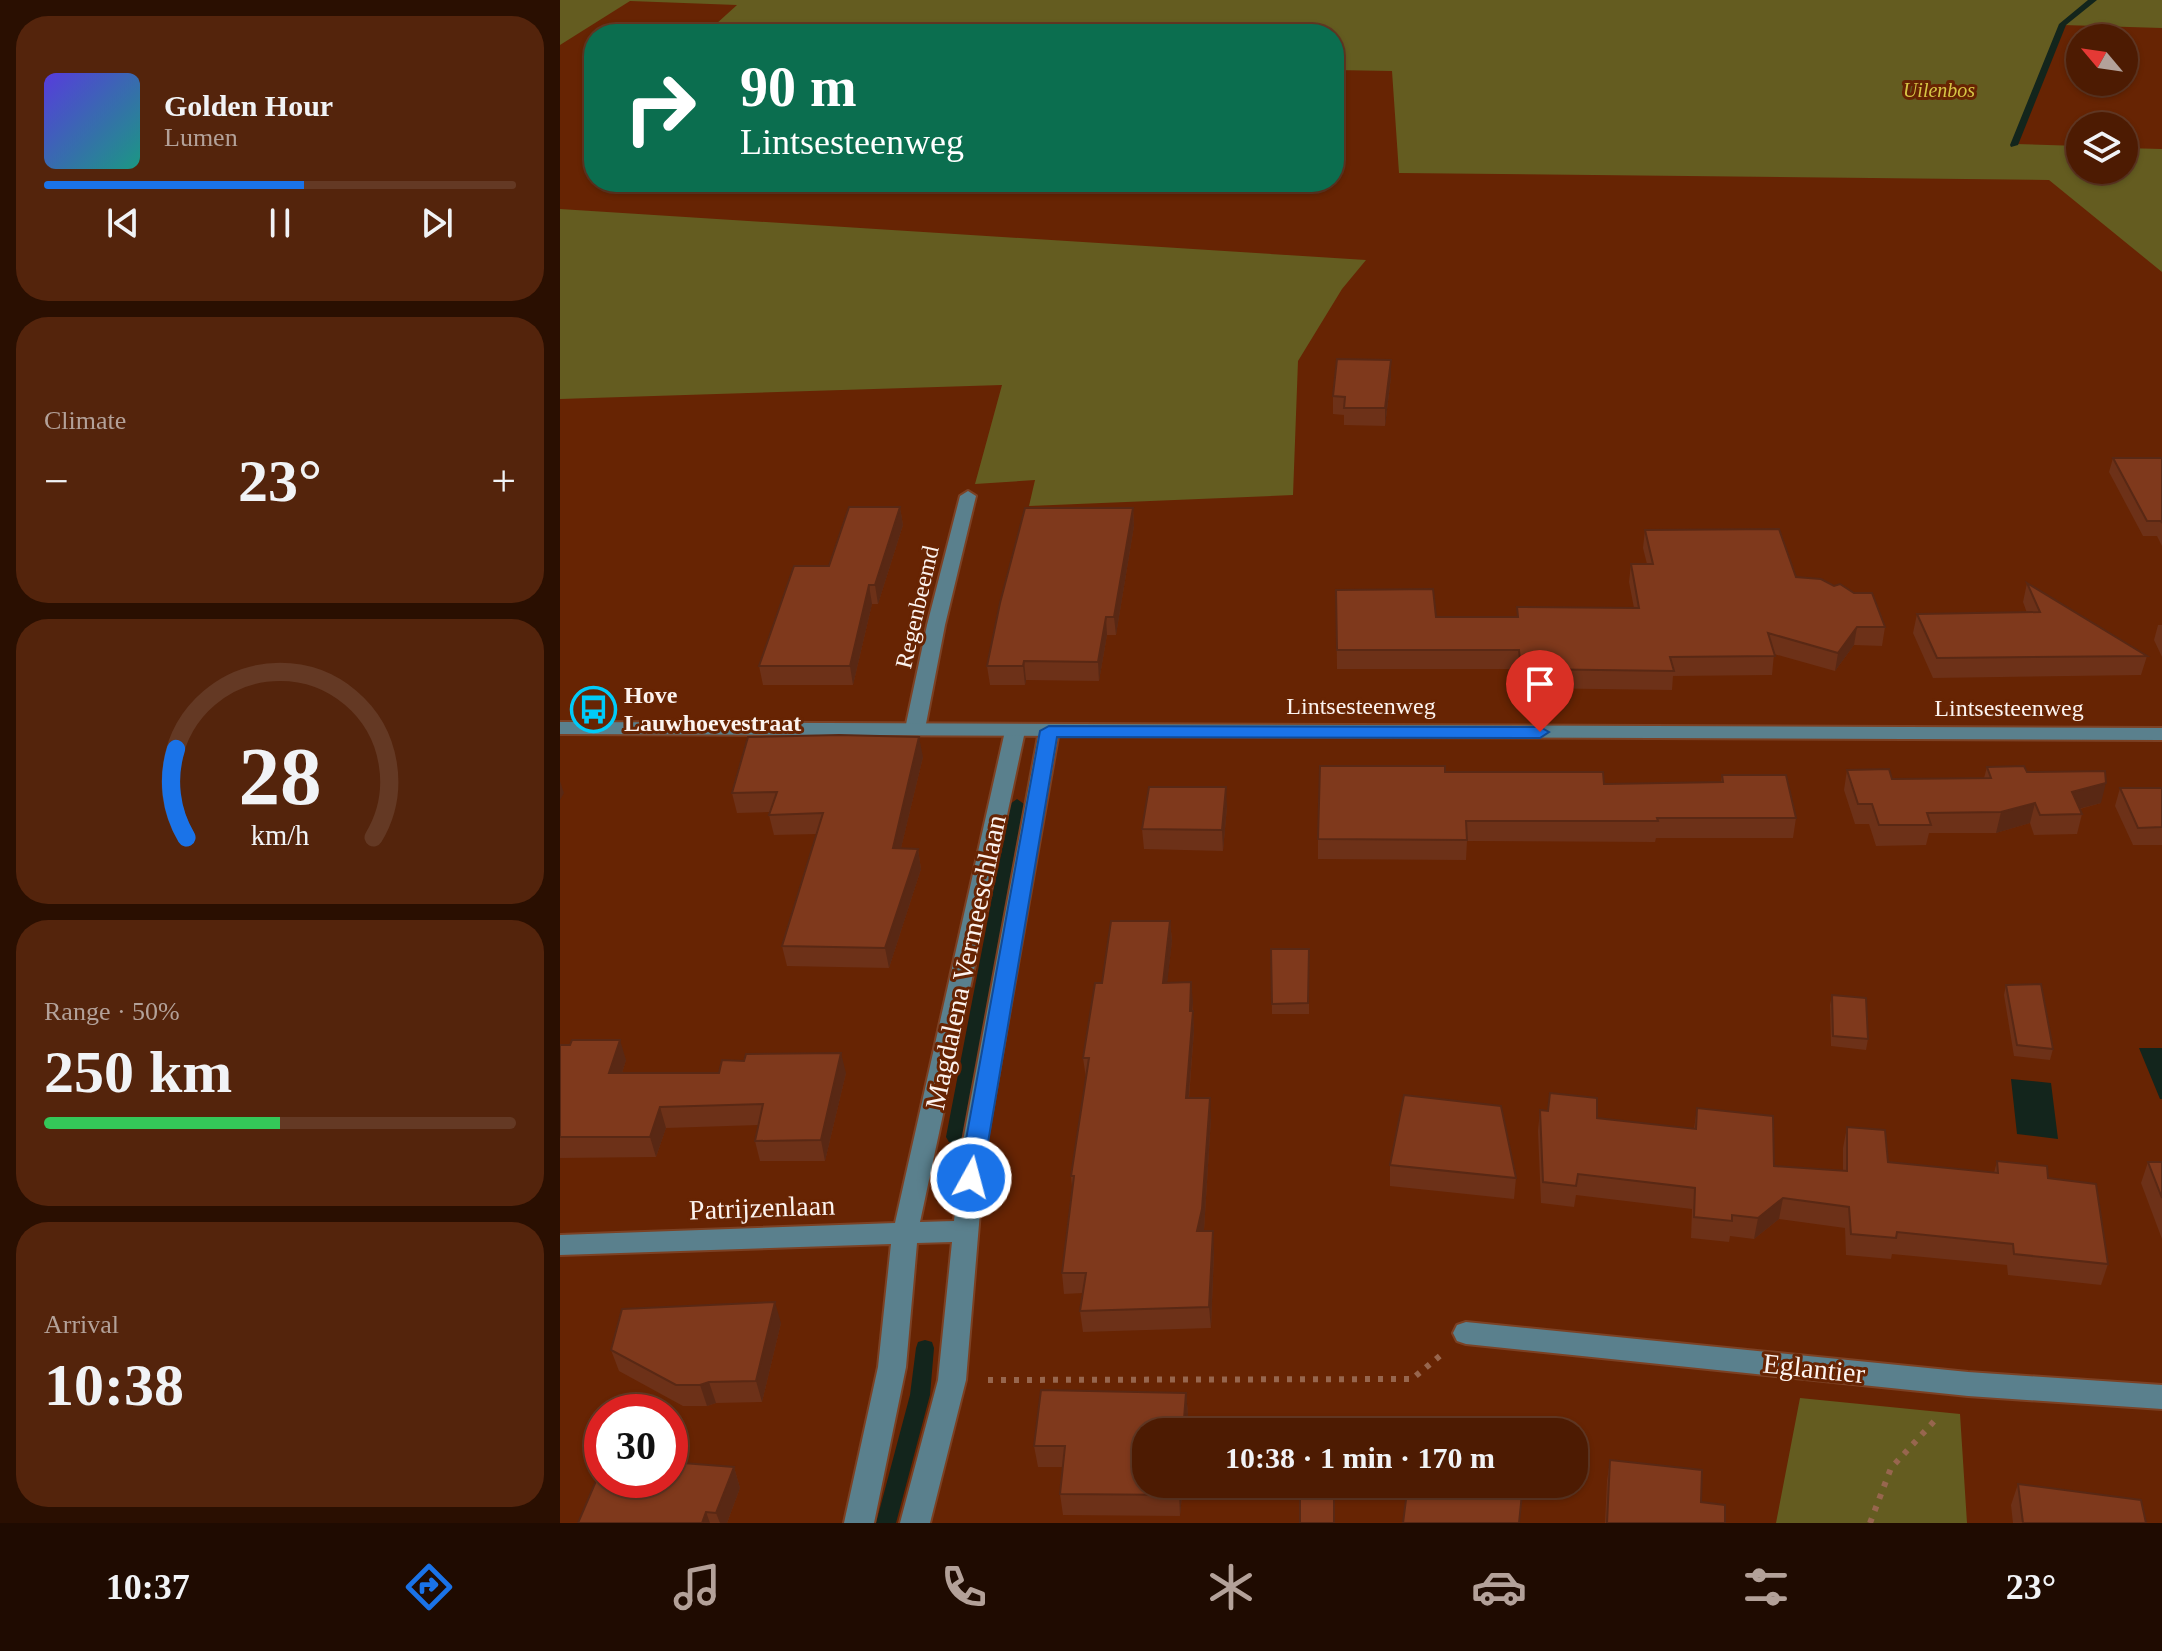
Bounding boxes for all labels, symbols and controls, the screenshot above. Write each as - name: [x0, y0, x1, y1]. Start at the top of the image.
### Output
- north arrow: [2066, 24, 2138, 96]
- map controls: [2066, 24, 2138, 184]
- icon: right: [608, 56, 712, 160]
- text: 90 m: [740, 56, 857, 118]
- park label: Uilenbos: [1903, 79, 1975, 101]
- text: Golden Hour: [164, 89, 333, 122]
- button: layers: [2066, 112, 2138, 184]
- text: Lintsesteenweg: [740, 122, 964, 162]
- text: Lumen: [164, 123, 238, 152]
- icon: previous: [101, 201, 145, 245]
- icon: pause: [258, 201, 302, 245]
- icon: next: [415, 201, 459, 245]
- text: Climate: [44, 406, 126, 435]
- text: 23°: [238, 448, 322, 514]
- text: −: [44, 457, 69, 506]
- text: +: [491, 457, 516, 506]
- street label: Regenbeemd: [890, 543, 944, 671]
- pin: [1506, 650, 1574, 732]
- icon: arrive: [1518, 662, 1562, 706]
- place label: Hove Lauwhoevestraat: [624, 682, 801, 736]
- bus stop icon: Hove Lauwhoevestraat: [569, 685, 617, 733]
- street label: Lintsesteenweg: [1286, 693, 1436, 719]
- street label: Lintsesteenweg: [1934, 695, 2084, 721]
- text: 28: [238, 729, 322, 821]
- street label: Magdalena Vermeeschlaan: [919, 812, 1012, 1112]
- text: km/h: [251, 820, 309, 851]
- text: Range · 50%: [44, 997, 180, 1026]
- text: 250 km: [44, 1039, 232, 1105]
- position arrow: [929, 1136, 1013, 1220]
- street label: Patrijzenlaan: [688, 1189, 836, 1226]
- text: Arrival: [44, 1310, 119, 1339]
- street label: Eglantier: [1761, 1348, 1867, 1389]
- text: 10:38: [44, 1352, 184, 1418]
- speed limit sign: 30: [584, 1394, 688, 1498]
- text: 10:38 · 1 min · 170 m: [1225, 1441, 1495, 1474]
- icon: directions: [401, 1559, 457, 1615]
- icon: music: [669, 1559, 725, 1615]
- icon: phone: [936, 1559, 992, 1615]
- icon: climate: [1203, 1559, 1259, 1615]
- icon: car: [1471, 1559, 1527, 1615]
- icon: filters: [1738, 1559, 1794, 1615]
- text: 10:37: [106, 1567, 190, 1607]
- text: 23°: [2006, 1567, 2056, 1607]

